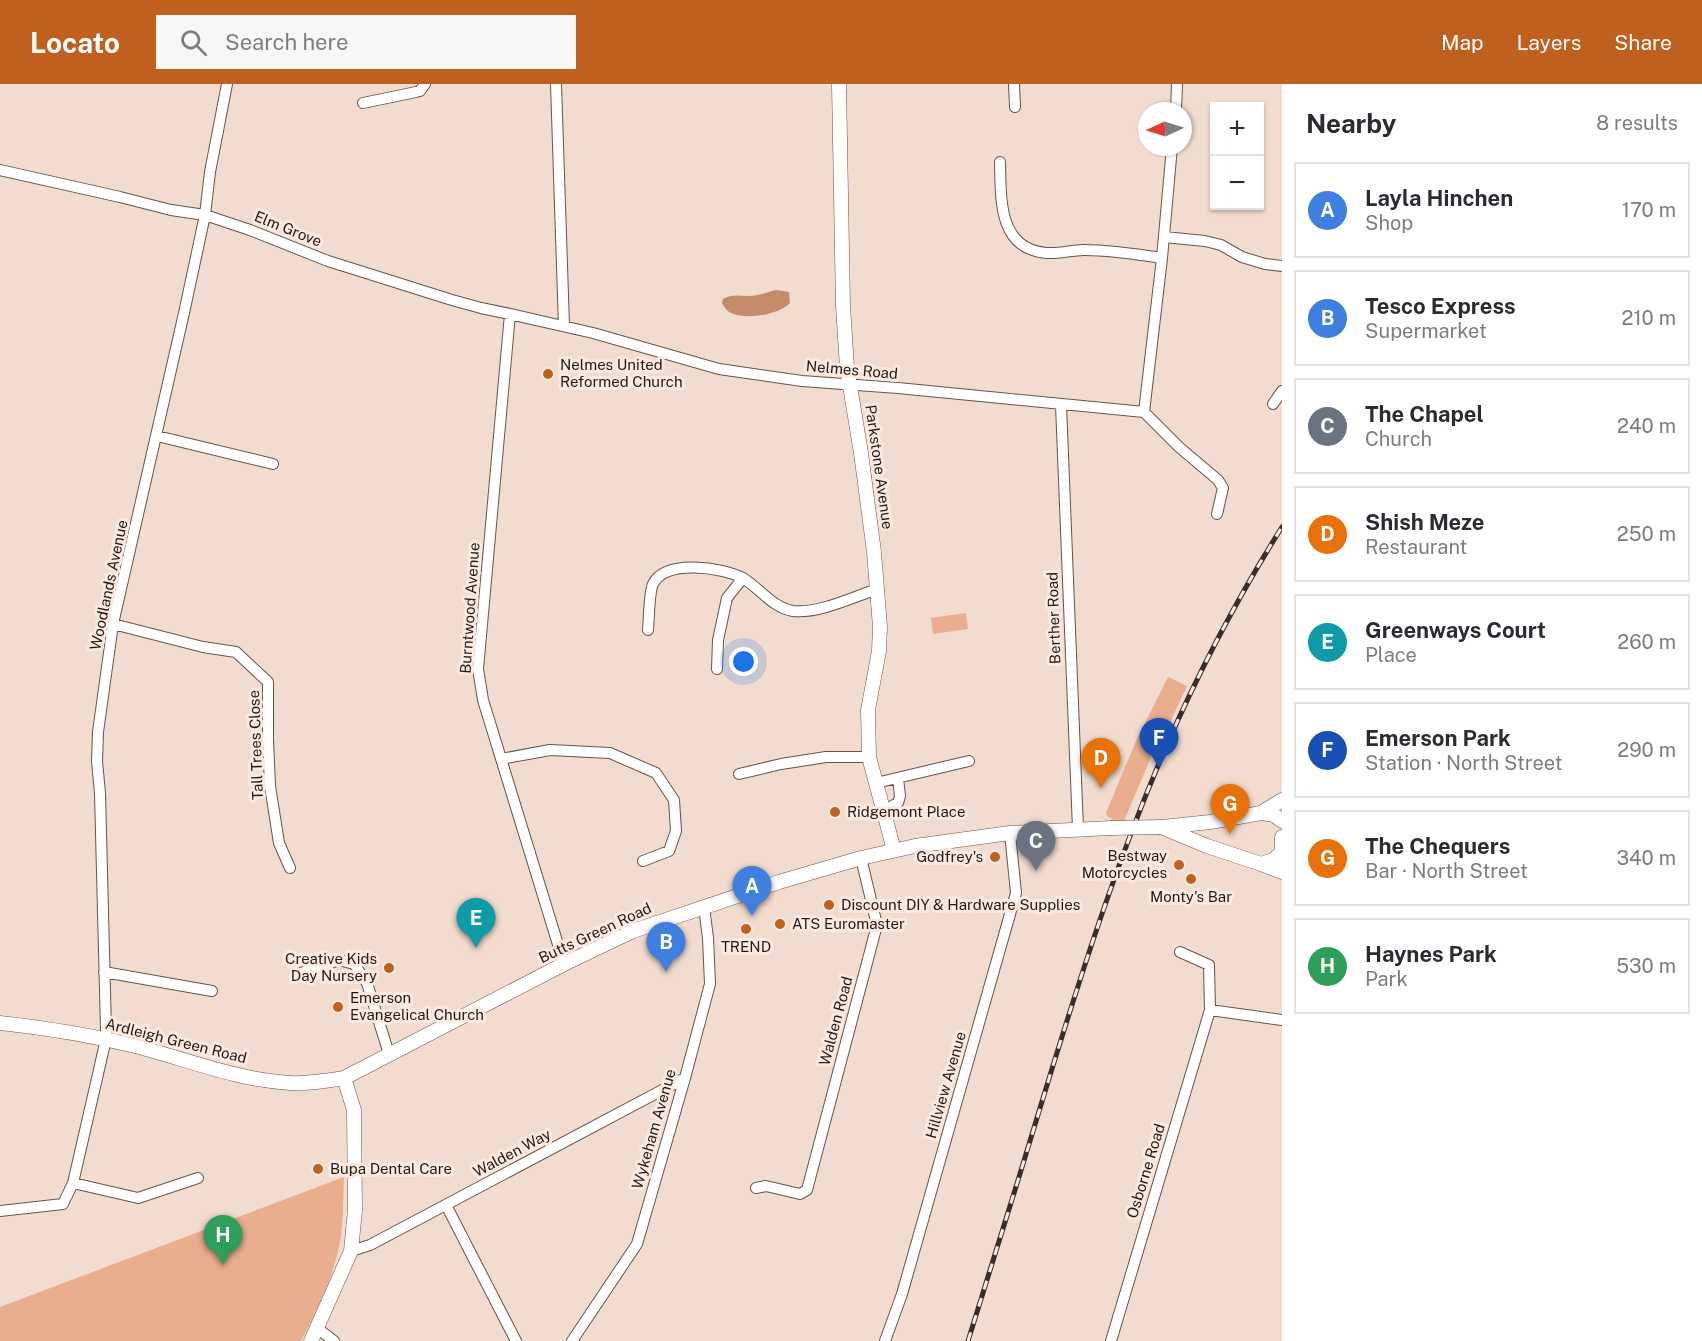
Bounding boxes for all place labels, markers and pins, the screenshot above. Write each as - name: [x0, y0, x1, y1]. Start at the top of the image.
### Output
- place label: Nelmes United Reformed Church: [560, 356, 683, 390]
- marker: Nelmes United Reformed Church: [541, 367, 555, 381]
- pin: F: [1140, 718, 1178, 768]
- pin: D: [1082, 738, 1120, 788]
- pin: G: [1210, 784, 1250, 834]
- place label: Ridgemont Place: [847, 803, 965, 820]
- marker: Ridgemont Place: [828, 805, 842, 819]
- pin: C: [1016, 822, 1056, 871]
- place label: Bestway Motorcycles: [1082, 847, 1167, 881]
- place label: Godfrey's: [916, 848, 983, 865]
- marker: Godfrey's: [988, 850, 1002, 864]
- marker: Bestway Motorcycles: [1172, 858, 1186, 872]
- pin: A: [732, 866, 771, 916]
- marker: Monty's Bar: [1184, 872, 1198, 886]
- place label: Monty's Bar: [1150, 888, 1232, 905]
- place label: Discount DIY & Hardware Supplies: [841, 896, 1080, 913]
- pin: E: [456, 898, 496, 948]
- marker: Discount DIY & Hardware Supplies: [822, 898, 836, 912]
- place label: ATS Euromaster: [792, 915, 905, 932]
- marker: ATS Euromaster: [773, 917, 787, 931]
- pin: B: [646, 922, 686, 972]
- marker: TREND: [739, 922, 753, 936]
- place label: TREND: [721, 938, 771, 955]
- place label: Creative Kids Day Nursery: [285, 950, 377, 984]
- marker: Creative Kids Day Nursery: [382, 961, 396, 975]
- place label: Emerson Evangelical Church: [350, 989, 484, 1023]
- marker: Emerson Evangelical Church: [331, 1000, 345, 1014]
- place label: Bupa Dental Care: [330, 1160, 452, 1177]
- marker: Bupa Dental Care: [311, 1162, 325, 1176]
- pin: H: [204, 1216, 242, 1265]

